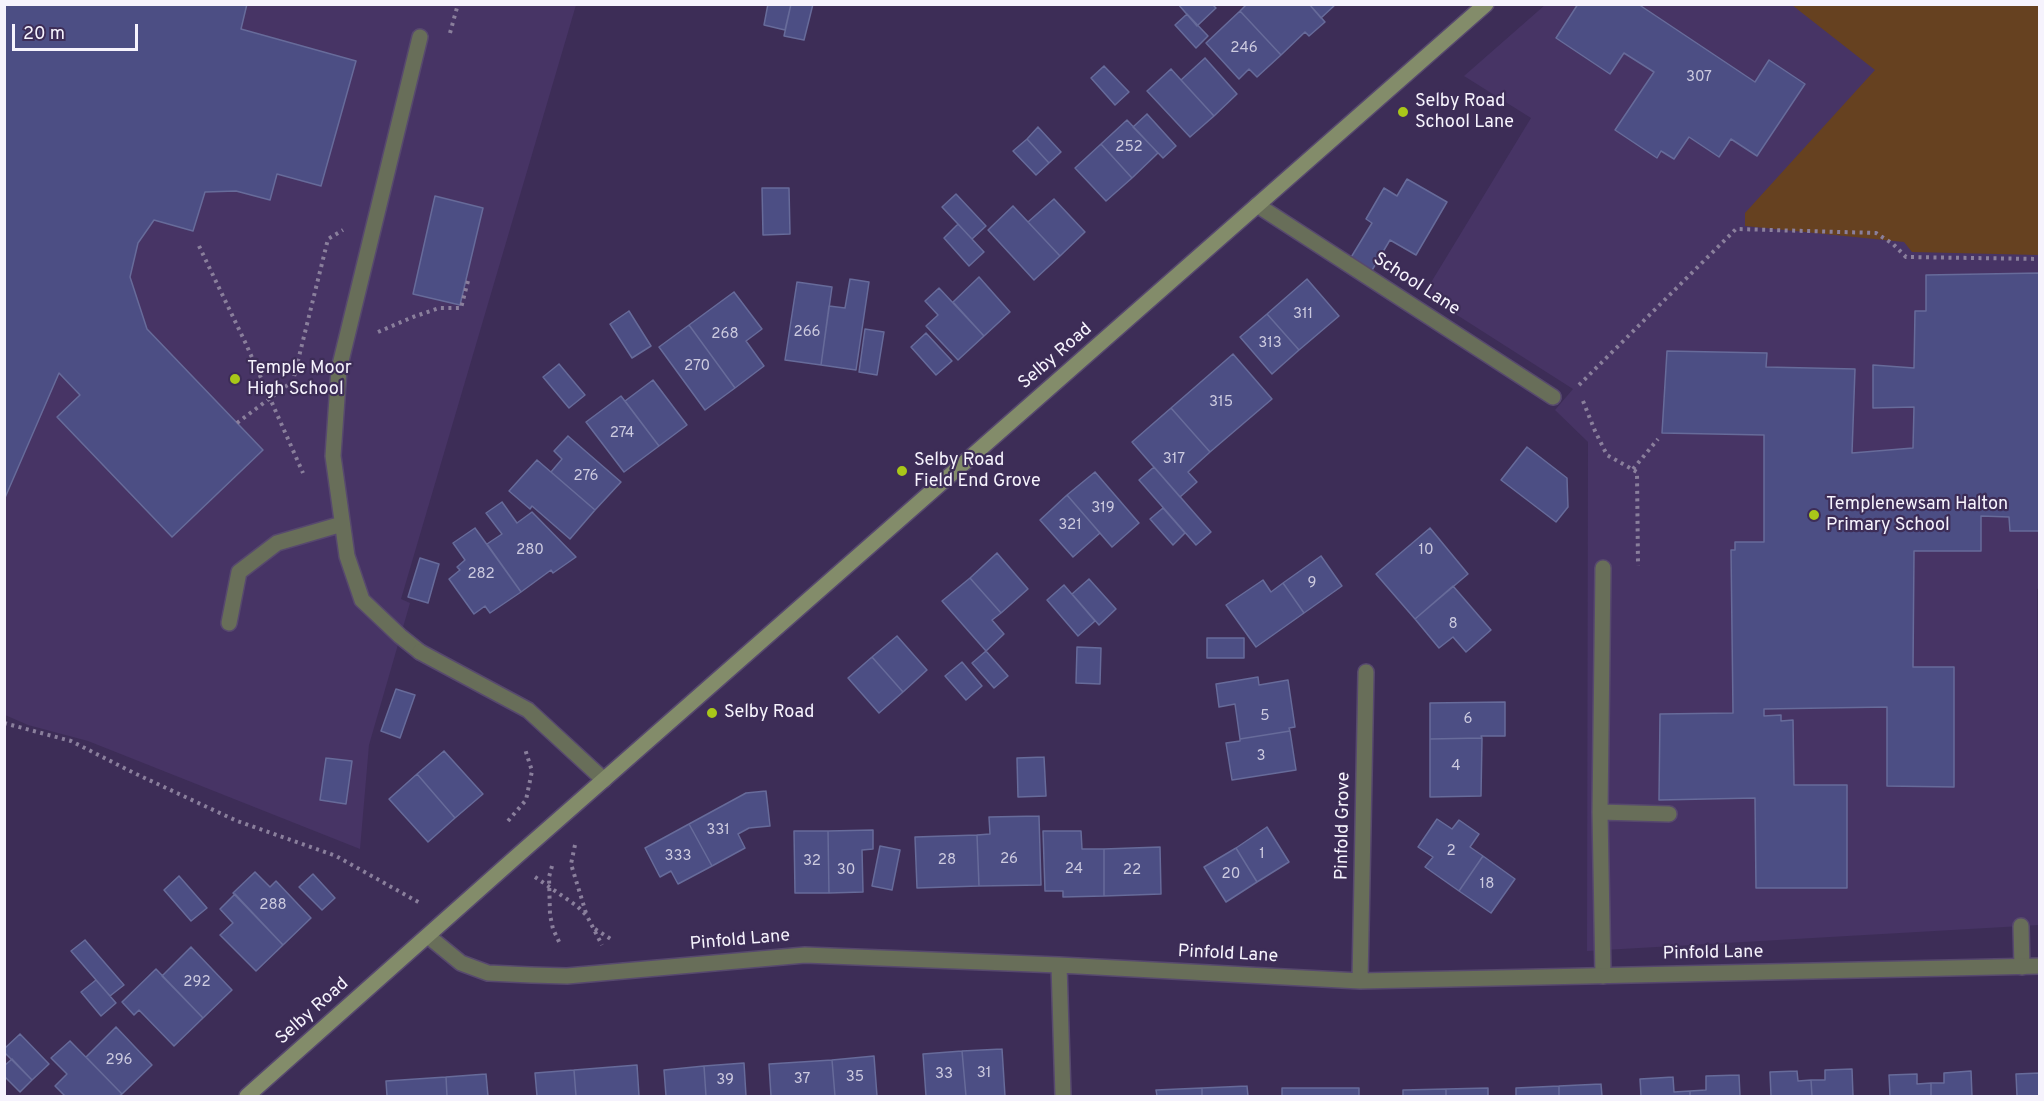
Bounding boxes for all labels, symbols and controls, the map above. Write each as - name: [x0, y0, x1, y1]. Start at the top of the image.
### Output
- scale bar: [15, 12, 141, 50]
- text: 20 m: [23, 23, 65, 46]
- house number: 246: [1230, 40, 1258, 58]
- house number: 307: [1686, 69, 1712, 87]
- place label: Selby Road School Lane: [1415, 91, 1514, 134]
- marker: Selby Road School Lane: [1396, 105, 1410, 119]
- house number: 252: [1115, 139, 1143, 157]
- street label: School Lane: [1369, 249, 1463, 321]
- house number: 311: [1293, 306, 1313, 324]
- street label: Selby Road: [1015, 319, 1097, 395]
- house number: 266: [793, 324, 821, 342]
- house number: 268: [711, 326, 739, 344]
- house number: 313: [1258, 335, 1282, 353]
- place label: Temple Moor High School: [247, 358, 352, 400]
- house number: 270: [684, 358, 710, 376]
- marker: Temple Moor High School: [228, 372, 242, 386]
- house number: 315: [1209, 394, 1233, 412]
- house number: 274: [610, 425, 634, 443]
- place label: Selby Road Field End Grove: [914, 450, 1041, 492]
- house number: 317: [1163, 451, 1185, 469]
- marker: Selby Road Field End Grove: [895, 464, 909, 478]
- house number: 276: [573, 468, 599, 486]
- place label: Templenewsam Halton Primary School: [1826, 494, 2008, 536]
- house number: 319: [1091, 500, 1115, 518]
- marker: Templenewsam Halton Primary School: [1807, 508, 1821, 522]
- house number: 321: [1058, 517, 1082, 535]
- house number: 280: [516, 542, 544, 560]
- house number: 10: [1418, 542, 1434, 560]
- house number: 282: [467, 566, 495, 584]
- house number: 9: [1308, 575, 1316, 593]
- house number: 8: [1448, 616, 1458, 634]
- place label: Selby Road: [724, 702, 814, 724]
- marker: Selby Road: [705, 706, 719, 720]
- house number: 5: [1260, 708, 1270, 726]
- house number: 6: [1464, 711, 1472, 729]
- house number: 3: [1256, 748, 1266, 766]
- house number: 4: [1451, 758, 1461, 776]
- street label: Pinfold Grove: [1332, 772, 1356, 880]
- house number: 331: [706, 822, 730, 840]
- house number: 2: [1446, 843, 1456, 861]
- house number: 1: [1259, 846, 1265, 864]
- house number: 333: [664, 848, 692, 866]
- house number: 26: [1000, 851, 1018, 869]
- house number: 28: [938, 852, 956, 870]
- house number: 32: [803, 853, 821, 871]
- house number: 24: [1065, 861, 1083, 879]
- house number: 30: [837, 862, 855, 880]
- house number: 22: [1123, 862, 1141, 880]
- house number: 20: [1222, 866, 1240, 884]
- house number: 18: [1480, 876, 1494, 894]
- house number: 288: [259, 897, 287, 915]
- street label: Pinfold Lane: [689, 926, 791, 956]
- street label: Pinfold Lane: [1177, 942, 1279, 968]
- street label: Pinfold Lane: [1663, 942, 1763, 966]
- house number: 292: [183, 974, 211, 992]
- street label: Selby Road: [272, 974, 354, 1050]
- house number: 296: [105, 1052, 133, 1070]
- house number: 31: [977, 1065, 991, 1083]
- house number: 33: [935, 1066, 953, 1084]
- house number: 35: [846, 1069, 864, 1087]
- house number: 37: [794, 1071, 810, 1089]
- house number: 39: [716, 1072, 734, 1090]

